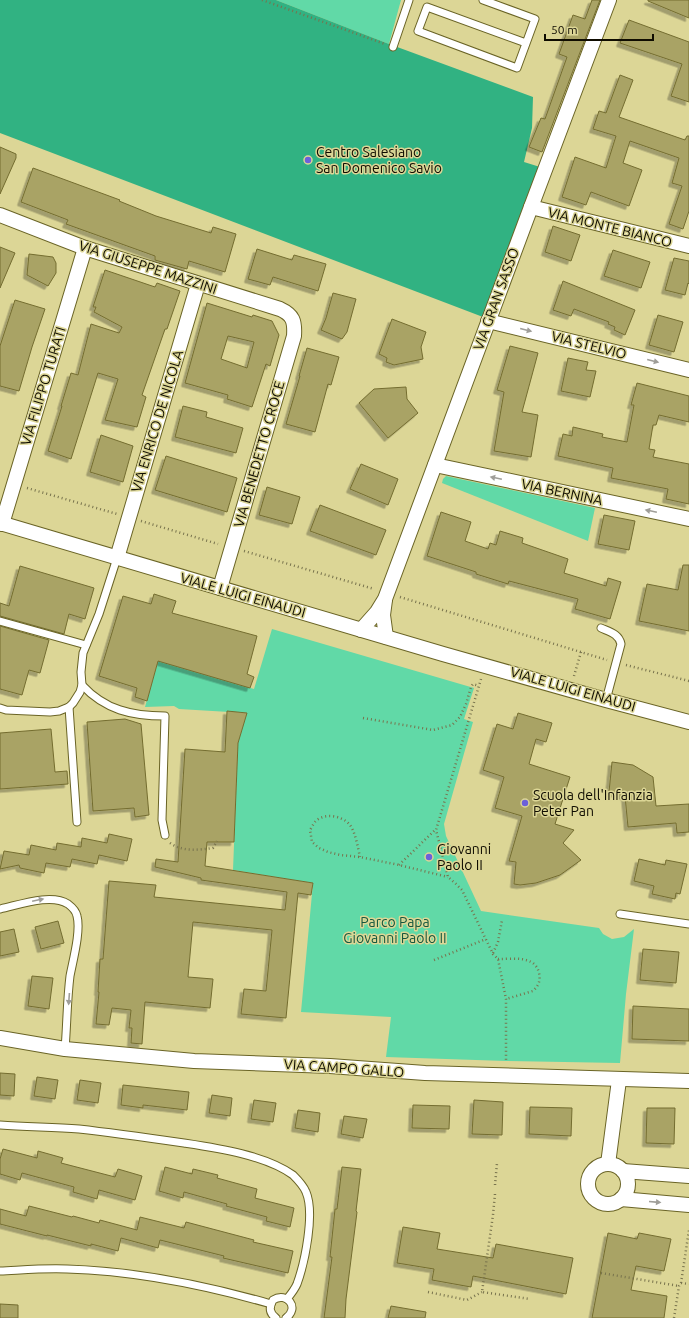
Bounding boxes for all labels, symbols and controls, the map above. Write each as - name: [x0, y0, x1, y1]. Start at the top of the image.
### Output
- scale bar: [545, 16, 653, 42]
- text: 50 m: [551, 23, 578, 36]
- place label: Centro Salesiano San Domenico Savio: [316, 144, 442, 176]
- marker: Centro Salesiano San Domenico Savio: [303, 155, 313, 165]
- street label: VIA MONTE BIANCO: [546, 204, 674, 250]
- street label: VIA GIUSEPPE MAZZINI: [77, 237, 219, 297]
- street label: VIA GRAN SASSO: [470, 246, 522, 352]
- street label: VIA FILIPPO TURATI: [17, 325, 69, 447]
- one-way arrow: [520, 328, 532, 334]
- street label: VIA STELVIO: [550, 328, 628, 362]
- street label: VIA ENRICO DE NICOLA: [128, 348, 186, 494]
- one-way arrow: [646, 358, 659, 364]
- street label: VIA BENEDETTO CROCE: [230, 379, 288, 529]
- one-way arrow: [490, 475, 502, 481]
- street label: VIA BERNINA: [520, 476, 604, 508]
- one-way arrow: [645, 507, 657, 513]
- street label: VIALE LUIGI EINAUDI: [179, 569, 307, 621]
- street label: VIALE LUIGI EINAUDI: [509, 663, 637, 715]
- place label: Scuola dell'Infanzia Peter Pan: [533, 787, 653, 819]
- marker: Scuola dell'Infanzia Peter Pan: [520, 798, 530, 808]
- place label: Giovanni Paolo II: [437, 841, 491, 873]
- marker: Giovanni Paolo II: [424, 852, 434, 862]
- one-way arrow: [32, 897, 44, 903]
- park label: Parco Papa Giovanni Paolo II: [343, 914, 447, 946]
- one-way arrow: [65, 993, 72, 1005]
- street label: VIA CAMPO GALLO: [283, 1056, 405, 1080]
- one-way arrow: [649, 1199, 661, 1205]

